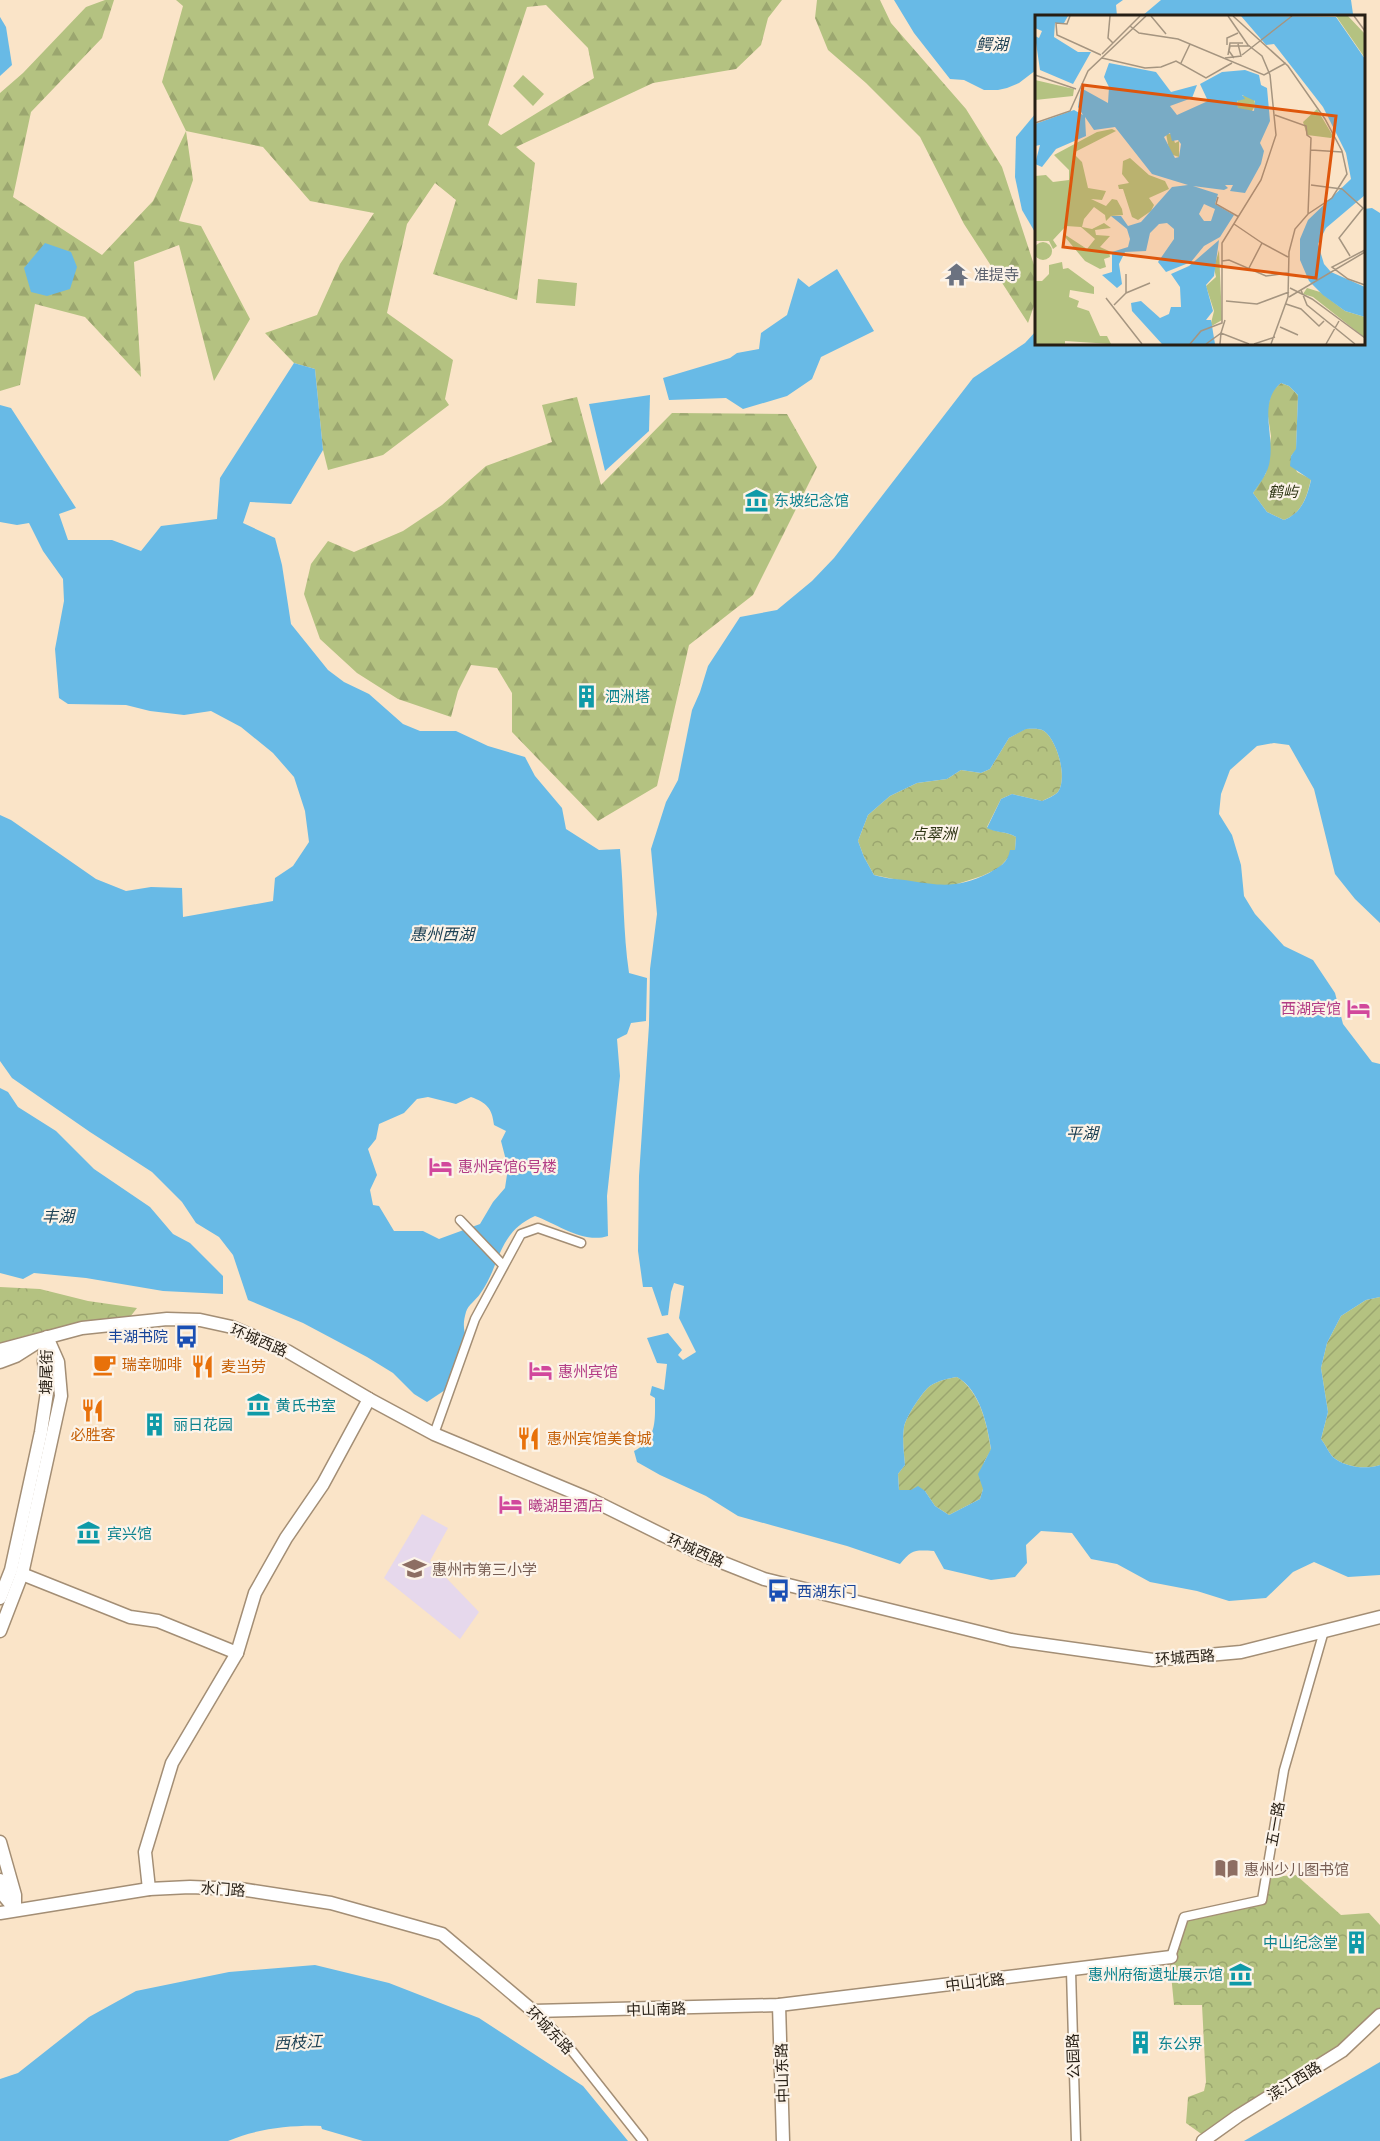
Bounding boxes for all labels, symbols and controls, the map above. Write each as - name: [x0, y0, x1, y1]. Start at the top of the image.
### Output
- inset map: [1035, 15, 1365, 345]
- water label: 鳄湖: [976, 34, 1011, 54]
- temple icon: 准提寺: [943, 261, 969, 287]
- place label: 准提寺: [974, 265, 1019, 284]
- park label: 鹤屿: [1268, 482, 1300, 501]
- museum icon: 东坡纪念馆: [743, 487, 769, 513]
- place label: 东坡纪念馆: [774, 491, 849, 510]
- building icon: 泗洲塔: [574, 683, 600, 709]
- place label: 泗洲塔: [605, 687, 650, 706]
- park label: 点翠洲: [911, 824, 958, 843]
- water label: 惠州西湖: [410, 924, 477, 944]
- hotel icon: 西湖宾馆: [1346, 995, 1372, 1021]
- place label: 西湖宾馆: [1281, 999, 1341, 1018]
- water label: 平湖: [1066, 1123, 1101, 1143]
- hotel icon: 惠州宾馆6号楼: [427, 1153, 453, 1179]
- place label: 惠州宾馆6号楼: [458, 1157, 557, 1176]
- water label: 丰湖: [42, 1206, 77, 1226]
- street label: 环城西路: [228, 1320, 290, 1360]
- bus stop icon: 丰湖书院: [173, 1323, 199, 1349]
- place label: 丰湖书院: [108, 1327, 168, 1346]
- street label: 塘尾街: [36, 1349, 56, 1395]
- cafe icon: 瑞幸咖啡: [91, 1351, 117, 1377]
- restaurant icon: 麦当劳: [190, 1353, 216, 1379]
- place label: 瑞幸咖啡: [122, 1355, 182, 1374]
- place label: 麦当劳: [221, 1357, 266, 1376]
- hotel icon: 惠州宾馆: [527, 1358, 553, 1384]
- place label: 惠州宾馆: [558, 1362, 618, 1381]
- museum icon: 黄氏书室: [245, 1392, 271, 1418]
- place label: 黄氏书室: [276, 1396, 336, 1415]
- restaurant icon: 必胜客: [80, 1397, 106, 1423]
- building icon: 丽日花园: [142, 1411, 168, 1437]
- place label: 丽日花园: [173, 1415, 233, 1434]
- place label: 必胜客: [70, 1425, 116, 1444]
- restaurant icon: 惠州宾馆美食城: [516, 1425, 542, 1451]
- place label: 惠州宾馆美食城: [547, 1429, 652, 1448]
- hotel icon: 曦湖里酒店: [497, 1492, 523, 1518]
- place label: 曦湖里酒店: [528, 1496, 603, 1515]
- museum icon: 宾兴馆: [76, 1520, 102, 1546]
- place label: 宾兴馆: [107, 1524, 152, 1543]
- street label: 环城西路: [665, 1529, 727, 1571]
- school or university icon: 惠州市第三小学: [401, 1556, 427, 1582]
- place label: 惠州市第三小学: [432, 1560, 537, 1579]
- bus stop icon: 西湖东门: [766, 1578, 792, 1604]
- place label: 西湖东门: [797, 1582, 857, 1601]
- street label: 环城西路: [1154, 1645, 1216, 1669]
- street label: 五一路: [1262, 1800, 1288, 1848]
- library icon: 惠州少儿图书馆: [1213, 1856, 1239, 1882]
- place label: 惠州少儿图书馆: [1244, 1860, 1349, 1879]
- street label: 水门路: [200, 1878, 246, 1900]
- building icon: 中山纪念堂: [1343, 1929, 1369, 1955]
- place label: 中山纪念堂: [1263, 1933, 1338, 1952]
- museum icon: 惠州府衙遗址展示馆: [1228, 1961, 1254, 1987]
- place label: 惠州府衙遗址展示馆: [1088, 1965, 1223, 1984]
- street label: 中山北路: [944, 1969, 1006, 1995]
- street label: 中山南路: [626, 1998, 686, 2020]
- street label: 环城东路: [522, 2002, 578, 2058]
- building icon: 东公界: [1127, 2030, 1153, 2056]
- water label: 西枝江: [274, 2031, 324, 2053]
- street label: 公园路: [1063, 2033, 1083, 2079]
- place label: 东公界: [1158, 2034, 1203, 2053]
- street label: 中山东路: [771, 2043, 793, 2103]
- street label: 滨江西路: [1264, 2057, 1324, 2105]

